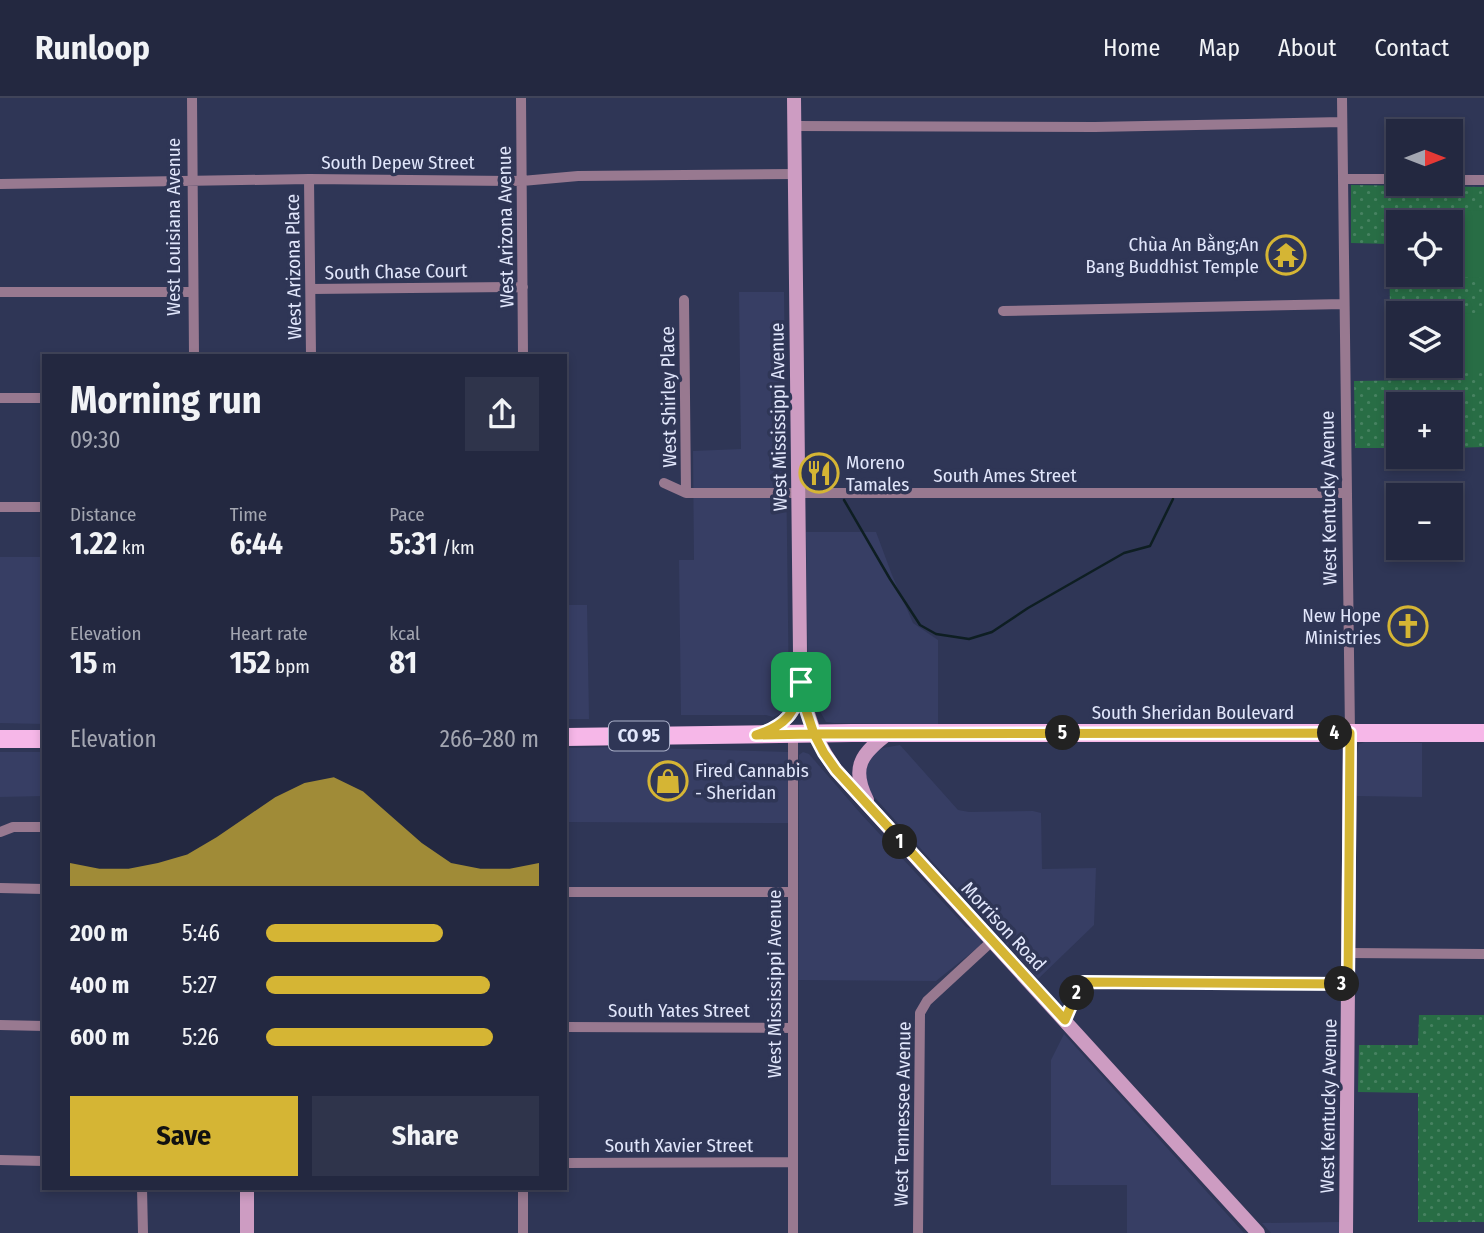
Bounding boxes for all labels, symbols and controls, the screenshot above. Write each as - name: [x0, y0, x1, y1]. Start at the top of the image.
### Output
- text: Runloop: [35, 28, 150, 68]
- text: Home: [1103, 34, 1160, 62]
- text: Map: [1198, 34, 1240, 62]
- text: About: [1278, 34, 1336, 62]
- text: Contact: [1374, 34, 1449, 62]
- north arrow: [1386, 119, 1463, 196]
- map controls: [1386, 119, 1463, 560]
- street label: West Louisiana Avenue: [162, 138, 185, 316]
- street label: West Arizona Avenue: [493, 146, 518, 308]
- street label: South Depew Street: [321, 151, 476, 174]
- street label: West Arizona Place: [281, 194, 306, 340]
- button: locate: [1386, 210, 1463, 287]
- place label: Chùa An Bằng;An Bang Buddhist Temple: [1085, 233, 1259, 278]
- temple icon: Chùa An Bằng;An Bang Buddhist Temple: [1265, 234, 1307, 276]
- street label: South Chase Court: [324, 259, 468, 284]
- button: layers: [1386, 301, 1463, 378]
- street label: West Mississippi Avenue: [765, 322, 792, 512]
- street label: West Shirley Place: [656, 326, 681, 468]
- text: Morning run: [70, 377, 262, 423]
- button: share: [465, 377, 539, 451]
- button: +: [1386, 392, 1463, 469]
- street label: West Kentucky Avenue: [1315, 411, 1342, 585]
- text: 09:30: [70, 426, 120, 454]
- place label: Moreno Tamales: [846, 451, 909, 496]
- restaurant icon: Moreno Tamales: [798, 452, 840, 494]
- street label: South Ames Street: [933, 464, 1077, 487]
- button: −: [1386, 483, 1463, 560]
- text: Distance: [70, 503, 137, 526]
- text: Time: [230, 503, 267, 526]
- text: Pace: [389, 503, 425, 526]
- text: 1.22: [70, 526, 117, 562]
- text: 6:44: [230, 526, 283, 562]
- text: 5:31: [389, 526, 438, 562]
- text: km: [117, 536, 145, 559]
- text: /km: [438, 536, 475, 559]
- place label: New Hope Ministries: [1302, 604, 1381, 649]
- church icon: New Hope Ministries: [1387, 605, 1429, 647]
- text: Elevation: [70, 622, 142, 645]
- text: Heart rate: [230, 622, 308, 645]
- text: kcal: [389, 622, 420, 645]
- text: 15: [70, 645, 97, 681]
- text: 152: [230, 645, 271, 681]
- text: 81: [389, 645, 417, 681]
- pin: [771, 652, 831, 712]
- text: m: [97, 655, 117, 678]
- text: bpm: [271, 655, 310, 678]
- icon: arrive: [782, 663, 820, 701]
- street label: South Sheridan Boulevard: [1092, 701, 1294, 724]
- pin: 5: [1046, 716, 1080, 750]
- pin: 4: [1318, 716, 1352, 750]
- text: 5: [1058, 721, 1067, 744]
- text: 4: [1330, 721, 1339, 744]
- road number: CO 95: [609, 722, 669, 750]
- text: Elevation: [70, 725, 157, 753]
- text: 266–280 m: [440, 725, 539, 753]
- place label: Fired Cannabis - Sheridan: [695, 759, 809, 804]
- shop icon: Fired Cannabis - Sheridan: [647, 760, 689, 802]
- pin: 1: [883, 824, 918, 860]
- text: 1: [895, 830, 904, 853]
- street label: Morrison Road: [957, 877, 1051, 976]
- street label: West Mississippi Avenue: [763, 890, 786, 1078]
- text: 200 m: [70, 919, 128, 947]
- text: 5:46: [182, 919, 220, 947]
- pin: 3: [1324, 966, 1360, 1001]
- text: 400 m: [70, 971, 129, 999]
- text: 5:27: [182, 971, 217, 999]
- text: 3: [1337, 972, 1346, 995]
- pin: 2: [1060, 976, 1094, 1010]
- text: 2: [1072, 981, 1081, 1004]
- street label: South Yates Street: [608, 999, 751, 1022]
- street label: West Kentucky Avenue: [1315, 1019, 1342, 1193]
- street label: West Tennessee Avenue: [889, 1021, 916, 1207]
- text: 600 m: [70, 1023, 129, 1051]
- text: 5:26: [182, 1023, 219, 1051]
- button: Save: [70, 1096, 298, 1176]
- button: Share: [312, 1096, 539, 1176]
- street label: South Xavier Street: [605, 1134, 754, 1157]

